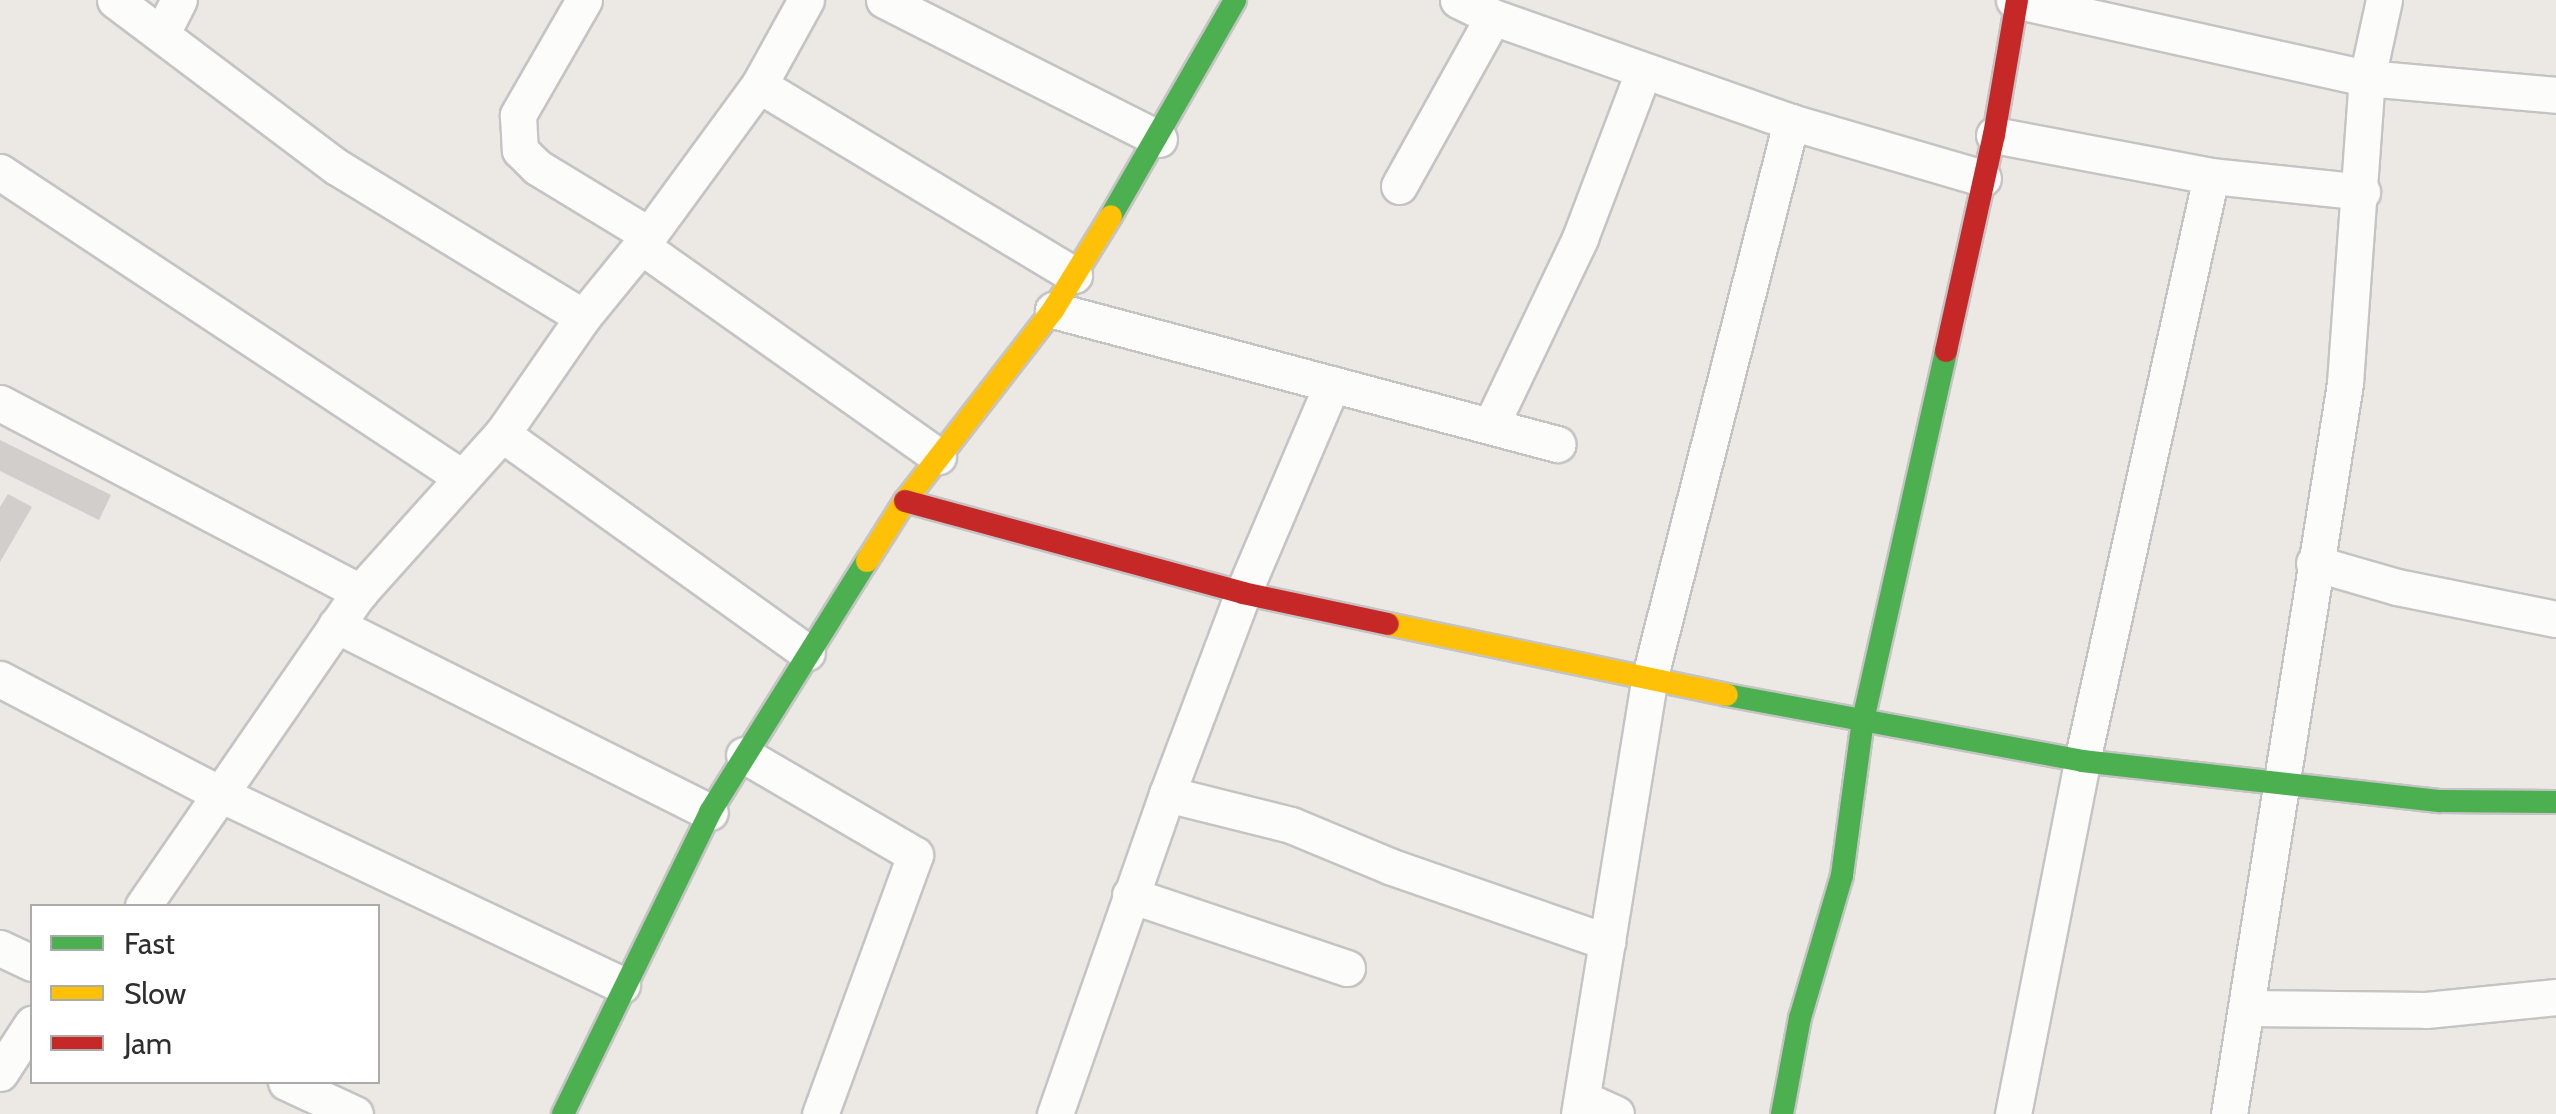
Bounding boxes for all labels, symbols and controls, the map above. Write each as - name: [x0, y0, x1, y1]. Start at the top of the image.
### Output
- legend: [30, 904, 380, 1084]
- text: Fast: [124, 925, 175, 962]
- text: Slow: [124, 975, 186, 1012]
- text: Jam: [124, 1025, 172, 1062]

